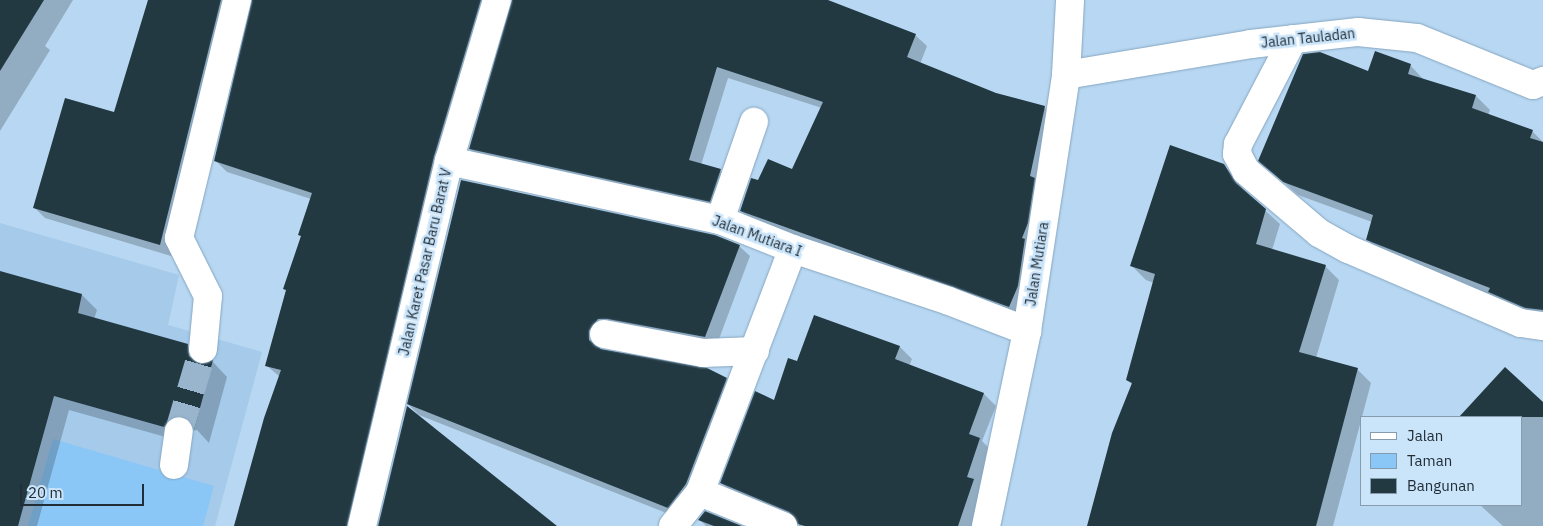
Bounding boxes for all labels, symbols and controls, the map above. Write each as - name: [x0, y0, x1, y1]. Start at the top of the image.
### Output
- street label: Jalan Tauladan: [1260, 25, 1356, 51]
- street label: Jalan Karet Pasar Baru Barat V: [395, 167, 455, 357]
- street label: Jalan Mutiara I: [710, 212, 804, 260]
- street label: Jalan Mutiara: [1022, 221, 1052, 307]
- legend: [1360, 416, 1523, 506]
- text: Jalan: [1407, 426, 1443, 445]
- text: Taman: [1407, 451, 1452, 470]
- scale bar: [22, 474, 146, 506]
- text: Bangunan: [1407, 476, 1475, 495]
- text: 20 m: [28, 483, 63, 502]

